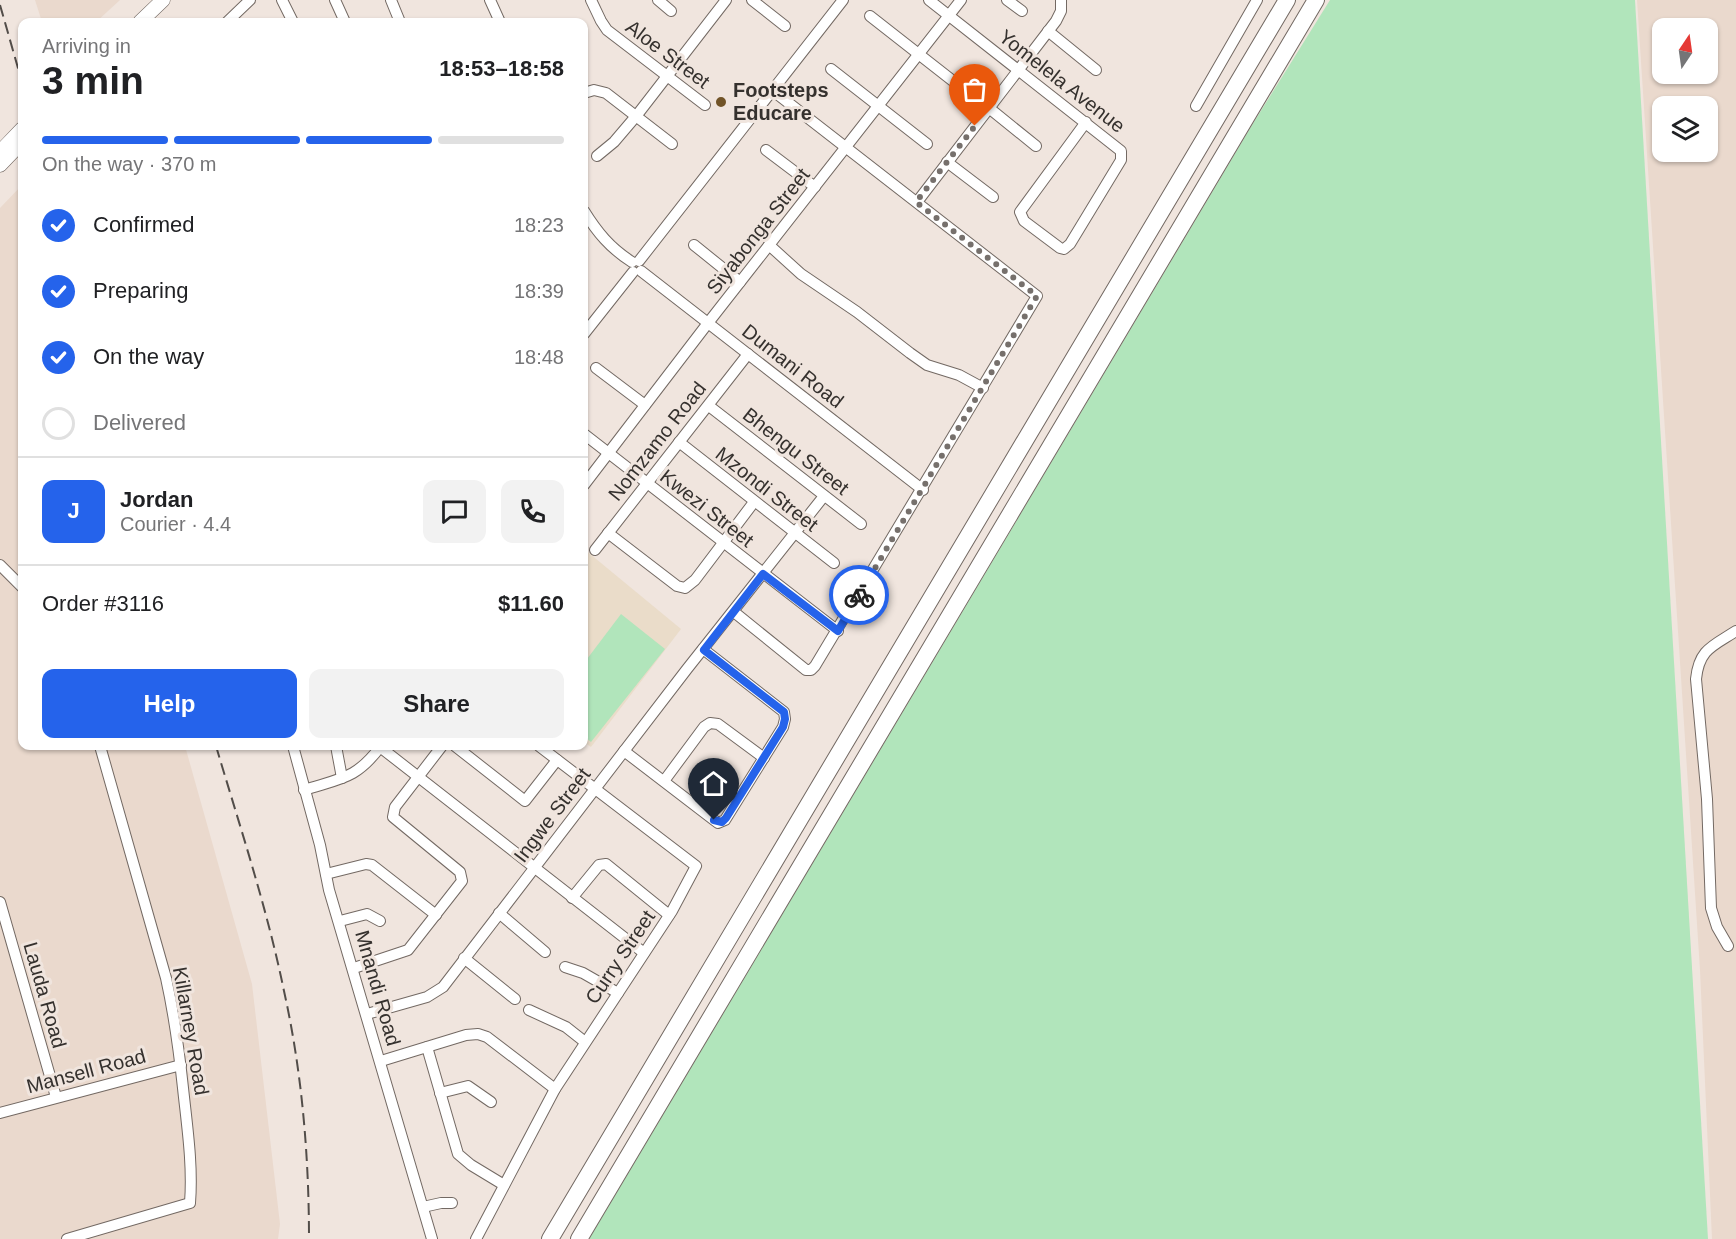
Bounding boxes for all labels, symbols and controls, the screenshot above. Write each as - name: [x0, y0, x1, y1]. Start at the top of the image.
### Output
- street label: Aloe Street: [622, 15, 714, 93]
- north arrow: [1652, 18, 1718, 84]
- map controls: [1652, 18, 1718, 162]
- street label: Yomelela Avenue: [995, 25, 1129, 137]
- text: Arriving in: [42, 35, 131, 57]
- text: 18:53–18:58: [439, 56, 564, 81]
- text: 3 min: [42, 59, 144, 102]
- pin: [949, 64, 1000, 126]
- icon: bag: [958, 73, 991, 106]
- place label: Footsteps Educare: [733, 79, 829, 124]
- marker: Footsteps Educare: [714, 95, 728, 109]
- button: layers: [1652, 96, 1718, 162]
- text: On the way · 370 m: [42, 153, 217, 175]
- street label: Siyabonga Street: [702, 163, 814, 298]
- icon: check: [42, 209, 75, 242]
- text: Confirmed: [93, 212, 194, 237]
- text: 18:23: [514, 214, 564, 236]
- icon: check: [42, 275, 75, 308]
- text: Preparing: [93, 278, 188, 303]
- text: 18:39: [514, 280, 564, 302]
- street label: Dumani Road: [738, 320, 848, 412]
- icon: check: [42, 341, 75, 374]
- text: On the way: [93, 344, 204, 369]
- text: 18:48: [514, 346, 564, 368]
- street label: Nomzamo Road: [604, 377, 710, 505]
- street label: Bhengu Street: [739, 403, 854, 499]
- text: Delivered: [93, 410, 186, 435]
- street label: Mzondi Street: [712, 442, 823, 536]
- street label: Kwezi Street: [656, 465, 758, 551]
- button: chat: [423, 480, 486, 543]
- button: phone: [501, 480, 564, 543]
- text: Jordan: [120, 487, 193, 512]
- text: J: [67, 498, 80, 523]
- text: Courier · 4.4: [120, 513, 231, 535]
- courier: [829, 565, 889, 625]
- icon: bike: [843, 579, 876, 612]
- text: Order #3116: [42, 591, 164, 616]
- text: $11.60: [498, 591, 564, 616]
- button: Help: [42, 669, 297, 738]
- button: Share: [309, 669, 564, 738]
- pin: [688, 758, 739, 820]
- street label: Ingwe Street: [509, 763, 595, 866]
- icon: home: [697, 767, 730, 800]
- street label: Curry Street: [581, 906, 660, 1008]
- street label: Mnandi Road: [351, 928, 405, 1048]
- street label: Lauda Road: [19, 940, 71, 1050]
- street label: Killarney Road: [169, 965, 213, 1097]
- street label: Mansell Road: [24, 1045, 148, 1097]

